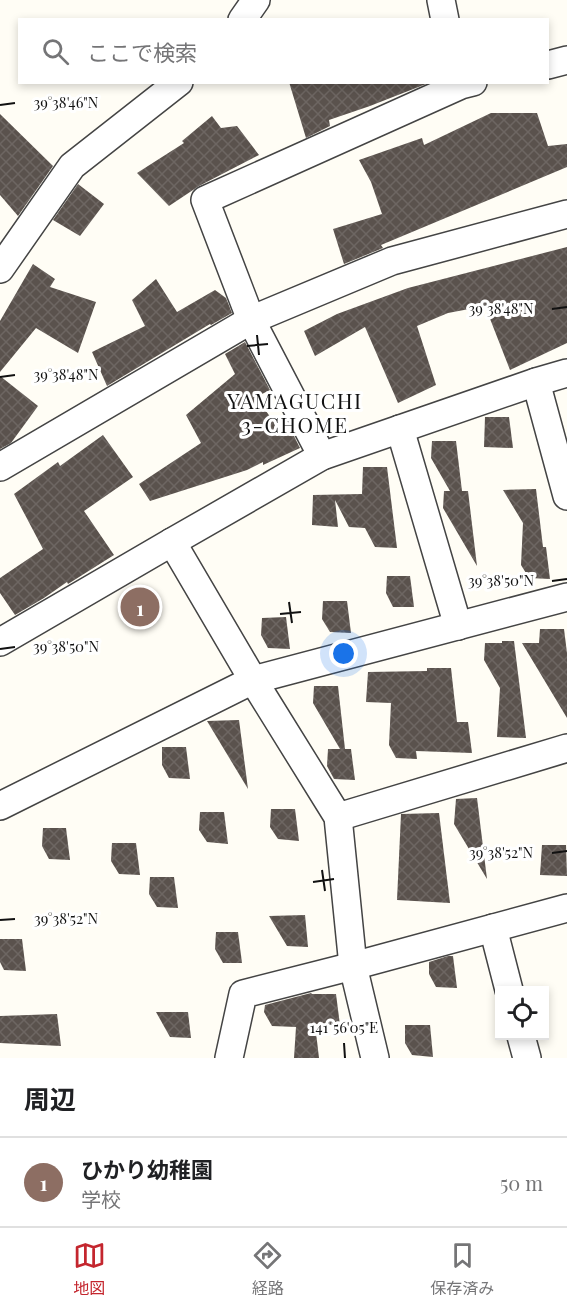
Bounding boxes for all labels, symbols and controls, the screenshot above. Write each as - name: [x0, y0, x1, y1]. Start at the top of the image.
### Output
- search box: [18, 18, 549, 84]
- icon: search: [39, 35, 72, 68]
- text: ここで検索: [87, 37, 197, 67]
- text: 39°38'46"N: [34, 92, 99, 112]
- text: 39°38'48"N: [468, 298, 534, 318]
- text: 39°38'48"N: [33, 364, 99, 384]
- district label: YAMAGUCHI 3-CHOME: [226, 386, 363, 438]
- text: 39°38'50"N: [468, 570, 534, 590]
- pin: 1: [120, 584, 160, 630]
- text: 39°38'50"N: [33, 636, 99, 656]
- your location: [329, 639, 358, 668]
- text: 39°38'52"N: [469, 842, 534, 862]
- text: 39°38'52"N: [34, 908, 99, 928]
- map controls: [495, 986, 549, 1040]
- button: locate: [495, 986, 549, 1040]
- text: 141°56'05"E: [310, 1017, 378, 1037]
- text: 周辺: [24, 1081, 76, 1116]
- text: ひかり幼稚園: [81, 1154, 213, 1184]
- text: 1: [40, 1169, 47, 1196]
- text: 50 m: [500, 1169, 543, 1196]
- text: 学校: [81, 1185, 121, 1212]
- tab: 地図: [73, 1239, 106, 1299]
- tab: 経路: [251, 1239, 284, 1299]
- tab: 保存済み: [430, 1239, 494, 1299]

